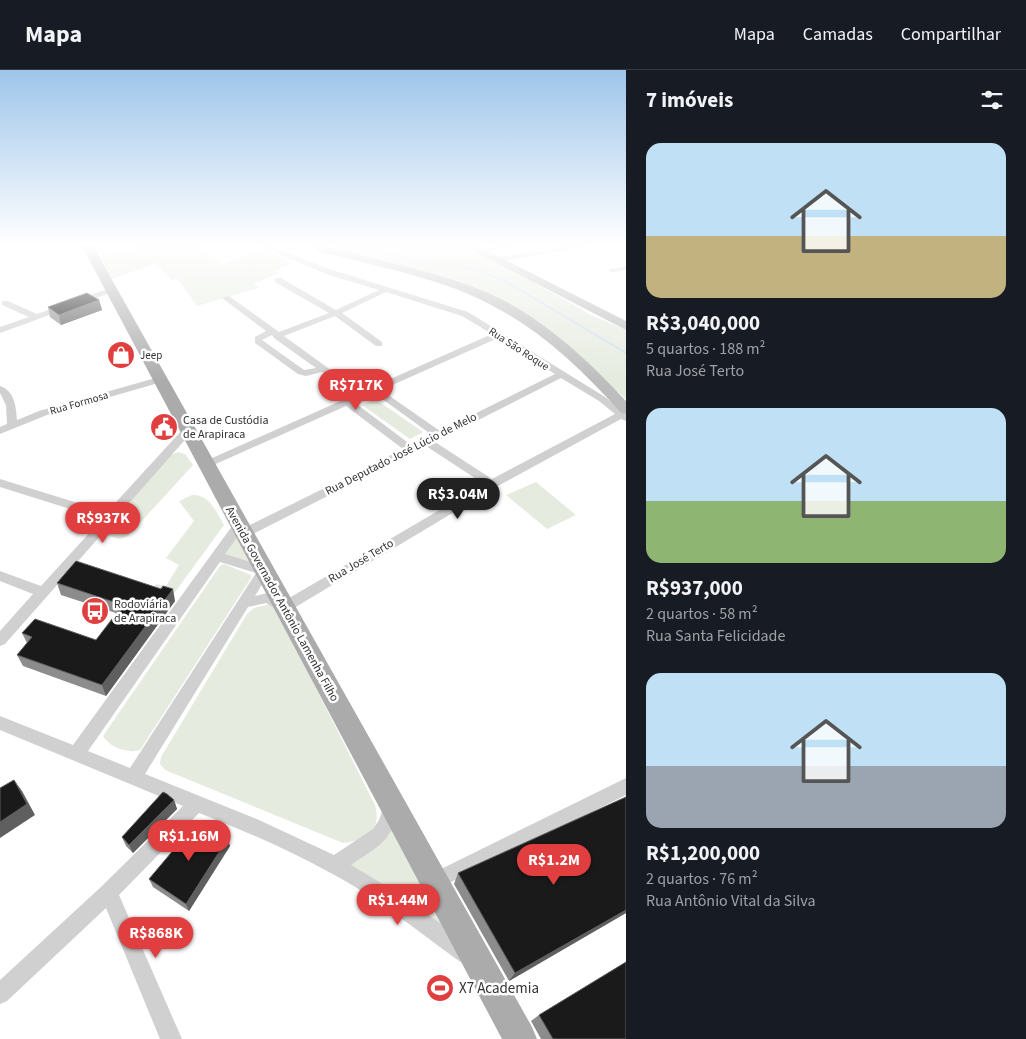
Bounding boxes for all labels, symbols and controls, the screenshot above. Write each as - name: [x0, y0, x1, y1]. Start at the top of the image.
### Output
- text: Mapa: [25, 17, 82, 52]
- text: Mapa: [734, 22, 775, 47]
- text: Camadas: [803, 22, 873, 47]
- text: Compartilhar: [901, 22, 1001, 47]
- text: 7 imóveis: [646, 85, 733, 115]
- icon: filters: [978, 86, 1006, 114]
- icon: home: [781, 176, 871, 266]
- text: R$3,040,000: [646, 308, 760, 338]
- street label: Rua São Roque: [486, 324, 553, 374]
- text: 5 quartos · 188 m²: [646, 338, 765, 360]
- shop icon: Jeep: [106, 340, 136, 370]
- place label: Jeep: [140, 348, 162, 363]
- text: Rua José Terto: [646, 360, 744, 382]
- pin: R$717K: [315, 368, 397, 411]
- text: R$717K: [329, 374, 383, 396]
- street label: Rua Formosa: [48, 387, 110, 419]
- street label: Rua Deputado José Lúcio de Melo: [322, 408, 480, 500]
- public building icon: Casa de Custódia de Arapiraca: [149, 412, 179, 442]
- place label: Casa de Custódia de Arapiraca: [183, 412, 269, 443]
- icon: home: [781, 441, 871, 531]
- pin: R$3.04M: [412, 478, 504, 520]
- text: R$3.04M: [428, 483, 488, 505]
- pin: R$937K: [62, 502, 144, 544]
- street label: Avenida Governador Antônio Lamenha Filho: [221, 503, 343, 705]
- text: R$937K: [76, 507, 130, 529]
- street label: Rua José Terto: [325, 535, 397, 587]
- text: R$937,000: [646, 573, 743, 603]
- bus stop icon: Rodoviária de Arapiraca: [80, 596, 110, 626]
- place label: Rodoviária de Arapiraca: [114, 596, 176, 627]
- text: 2 quartos · 58 m²: [646, 603, 758, 625]
- text: Rua Santa Felicidade: [646, 625, 785, 647]
- icon: home: [781, 706, 871, 796]
- pin: R$1.16M: [143, 820, 235, 862]
- text: R$1.16M: [159, 825, 219, 847]
- text: R$1,200,000: [646, 838, 760, 868]
- pin: R$1.2M: [513, 844, 595, 886]
- text: R$1.2M: [528, 849, 580, 871]
- text: 2 quartos · 76 m²: [646, 868, 758, 890]
- pin: R$1.44M: [352, 884, 444, 926]
- text: R$1.44M: [368, 889, 428, 911]
- text: Rua Antônio Vital da Silva: [646, 890, 815, 912]
- pin: R$868K: [115, 916, 197, 959]
- text: R$868K: [129, 922, 183, 944]
- sports icon: X7 Academia: [425, 973, 455, 1003]
- place label: X7 Academia: [459, 978, 539, 999]

